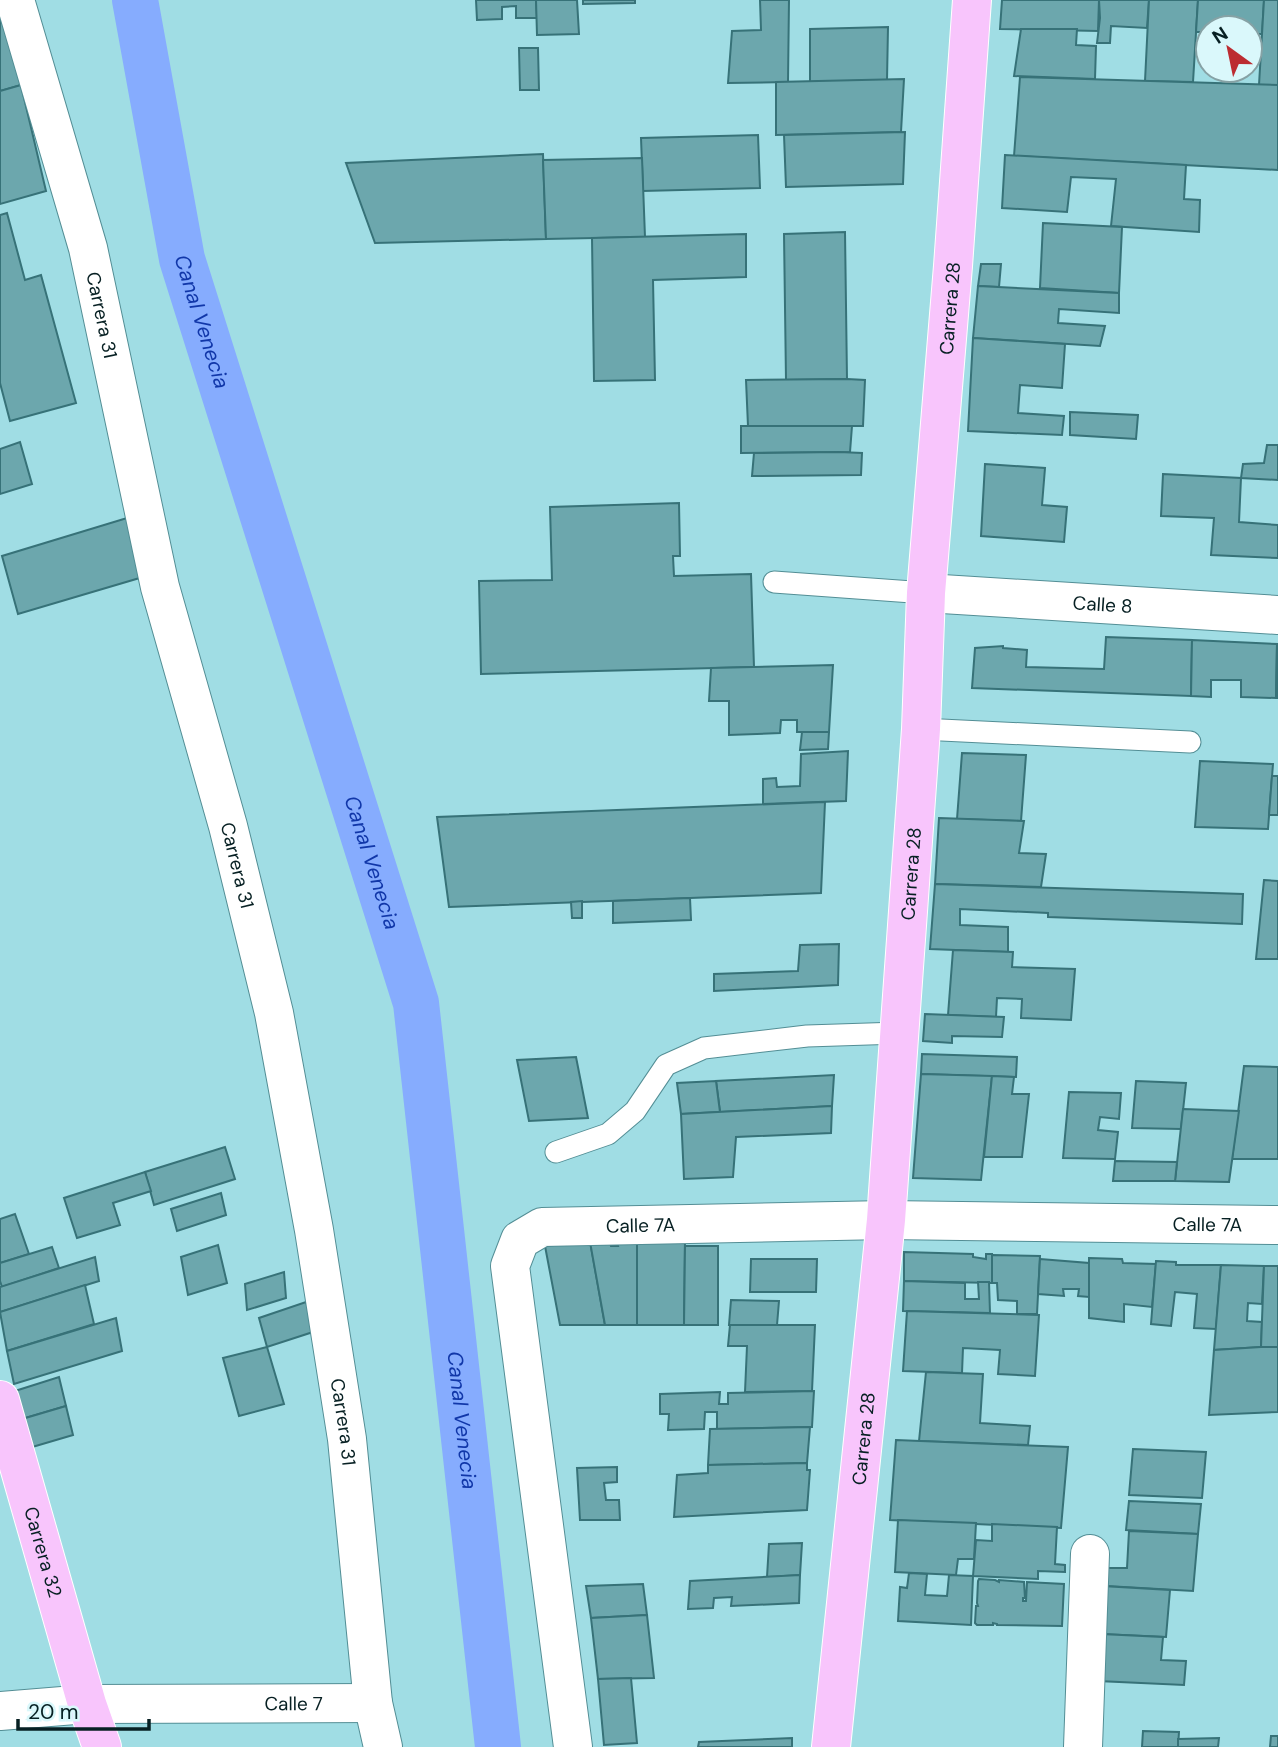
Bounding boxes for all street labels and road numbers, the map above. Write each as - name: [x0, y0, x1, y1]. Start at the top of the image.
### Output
- street label: Carrera 28: [933, 261, 966, 356]
- street label: Carrera 31: [81, 269, 124, 360]
- street label: Calle 8: [1072, 590, 1133, 618]
- street label: Carrera 31: [215, 820, 260, 911]
- street label: Carrera 28: [895, 826, 926, 921]
- street label: Calle 7A: [1173, 1211, 1243, 1237]
- street label: Calle 7A: [605, 1212, 676, 1238]
- street label: Carrera 31: [325, 1377, 362, 1467]
- street label: Carrera 28: [846, 1391, 880, 1486]
- street label: Carrera 32: [19, 1504, 68, 1600]
- street label: Calle 7: [264, 1691, 323, 1716]

